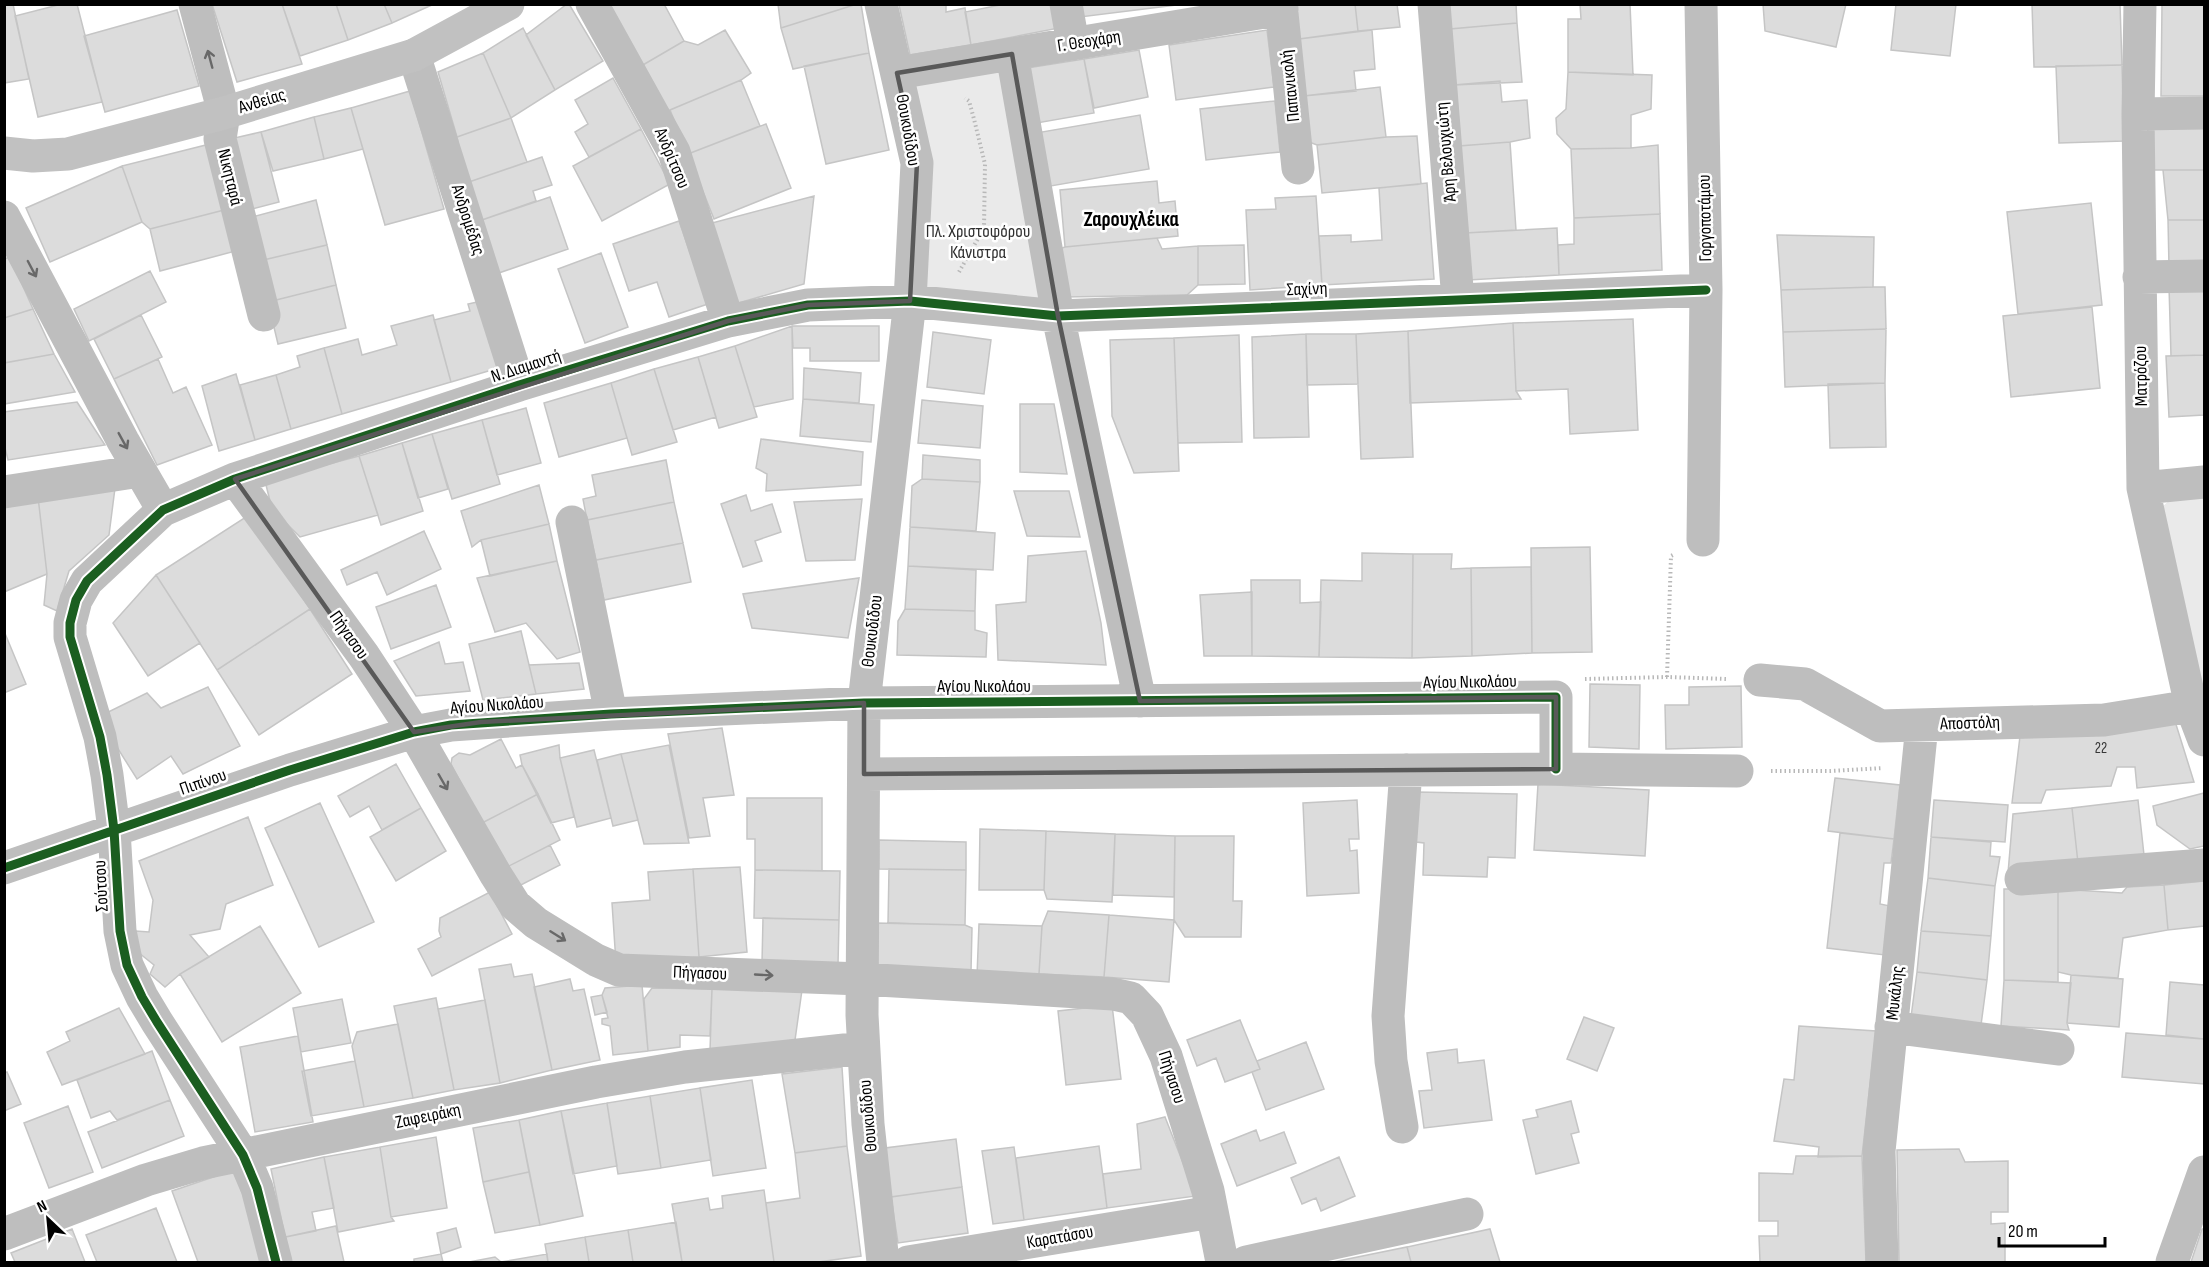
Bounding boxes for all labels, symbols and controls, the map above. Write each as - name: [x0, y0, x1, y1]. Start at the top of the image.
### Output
- street label: Γ. Θεοχάρη: [1056, 26, 1122, 56]
- street label: Παπανικολή: [1276, 49, 1304, 123]
- one-way arrow: [203, 50, 215, 69]
- street label: Ανθείας: [235, 84, 288, 118]
- street label: Θουκυδίδου: [891, 92, 925, 168]
- street label: Άρη Βελουχιώτη: [1431, 101, 1461, 203]
- street label: Ανδρίτσου: [650, 124, 694, 191]
- street label: Νικηταρά: [213, 147, 247, 208]
- street label: Γοργοποτάμου: [1694, 174, 1716, 262]
- street label: Ανδρομέδας: [446, 181, 489, 258]
- district label: Ζαρουχλέικα: [1083, 207, 1179, 232]
- park label: Πλ. Χριστοφόρου Κάνιστρα: [926, 221, 1030, 263]
- one-way arrow: [26, 260, 38, 277]
- street label: Σαχίνη: [1286, 278, 1328, 300]
- street label: Ν. Διαμαντή: [488, 345, 564, 387]
- street label: Ματρόζου: [2130, 346, 2152, 406]
- one-way arrow: [117, 432, 129, 449]
- street label: Θουκυδίδου: [857, 594, 887, 668]
- street label: Πήγασου: [325, 607, 373, 663]
- street label: Αγίου Νικολάου: [1422, 671, 1517, 693]
- street label: Αγίου Νικολάου: [936, 676, 1031, 697]
- street label: Αγίου Νικολάου: [449, 691, 544, 719]
- street label: Αποστόλη: [1939, 711, 2000, 735]
- house number: 22: [2095, 739, 2107, 758]
- street label: Πιπίνου: [177, 764, 229, 800]
- one-way arrow: [437, 774, 449, 791]
- street label: Σούτσου: [89, 860, 113, 912]
- one-way arrow: [549, 930, 565, 942]
- street label: Πήγασου: [673, 962, 727, 984]
- street label: Μυκάλης: [1882, 965, 1908, 1021]
- one-way arrow: [754, 970, 774, 981]
- street label: Πήγασου: [1154, 1048, 1190, 1106]
- street label: Θουκυδίδου: [854, 1079, 882, 1153]
- street label: Ζαφειράκη: [393, 1099, 463, 1133]
- north arrow: [18, 1189, 78, 1249]
- text: N: [34, 1196, 50, 1217]
- scale bar: [1999, 1210, 2106, 1248]
- street label: Καρατάσου: [1025, 1221, 1095, 1253]
- text: 20 m: [2008, 1221, 2038, 1242]

